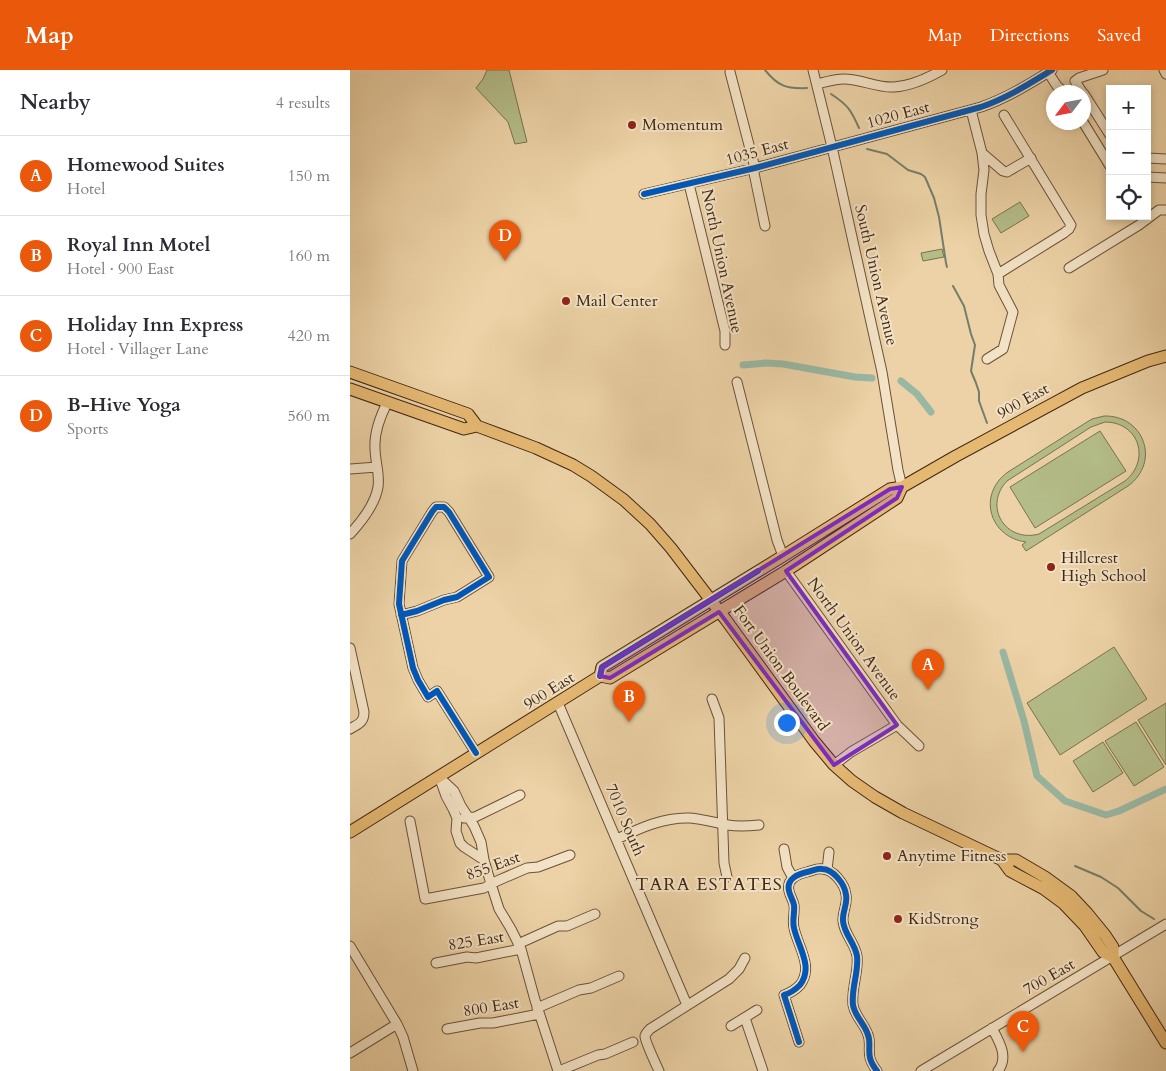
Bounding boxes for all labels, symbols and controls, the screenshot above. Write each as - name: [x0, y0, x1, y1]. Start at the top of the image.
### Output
- text: Map: [25, 19, 74, 52]
- text: Map: [928, 23, 962, 48]
- text: Directions: [990, 23, 1069, 48]
- text: Saved: [1097, 23, 1141, 48]
- north arrow: [1046, 85, 1091, 130]
- map controls: [1106, 85, 1151, 220]
- button: +: [1106, 85, 1151, 130]
- text: Nearby: [20, 88, 91, 117]
- text: 4 results: [276, 92, 330, 114]
- street label: 1020 East: [864, 96, 932, 134]
- place label: Momentum: [642, 114, 723, 136]
- marker: Momentum: [626, 119, 638, 131]
- button: −: [1106, 130, 1151, 175]
- street label: 1035 East: [723, 133, 791, 171]
- text: Homewood Suites: [67, 152, 224, 178]
- text: A: [30, 165, 42, 187]
- text: 150 m: [288, 165, 330, 187]
- button: locate: [1106, 175, 1151, 220]
- text: Hotel: [67, 178, 105, 200]
- street label: North Union Avenue: [696, 187, 748, 335]
- street label: South Union Avenue: [849, 202, 903, 348]
- pin: D: [489, 220, 521, 261]
- text: Royal Inn Motel: [67, 232, 210, 258]
- text: B: [30, 245, 42, 267]
- text: 160 m: [288, 245, 330, 267]
- text: Hotel · 900 East: [67, 258, 174, 280]
- place label: Mail Center: [576, 290, 658, 312]
- marker: Mail Center: [560, 295, 572, 307]
- text: Holiday Inn Express: [67, 312, 243, 338]
- text: C: [30, 325, 42, 347]
- text: 420 m: [288, 325, 330, 347]
- text: Hotel · Villager Lane: [67, 338, 209, 360]
- street label: 900 East: [993, 378, 1053, 424]
- text: B-Hive Yoga: [67, 392, 181, 418]
- text: D: [29, 405, 43, 427]
- text: 560 m: [288, 405, 330, 427]
- text: Sports: [67, 418, 108, 440]
- place label: Hillcrest High School: [1061, 547, 1146, 587]
- marker: Hillcrest High School: [1045, 561, 1057, 573]
- street label: North Union Avenue: [802, 573, 906, 705]
- street label: Fort Union Boulevard: [728, 601, 834, 736]
- pin: A: [912, 649, 944, 690]
- street label: 900 East: [519, 667, 579, 715]
- pin: B: [613, 681, 645, 722]
- your location: [774, 710, 800, 736]
- street label: 7010 South: [600, 781, 650, 860]
- place label: Anytime Fitness: [897, 845, 1006, 867]
- street label: 855 East: [463, 846, 523, 886]
- marker: Anytime Fitness: [881, 850, 893, 862]
- district label: TARA ESTATES: [635, 872, 783, 897]
- place label: KidStrong: [908, 908, 979, 930]
- marker: KidStrong: [892, 913, 904, 925]
- street label: 825 East: [447, 926, 505, 956]
- street label: 700 East: [1019, 953, 1079, 1001]
- street label: 800 East: [462, 992, 520, 1022]
- pin: C: [1007, 1011, 1039, 1052]

